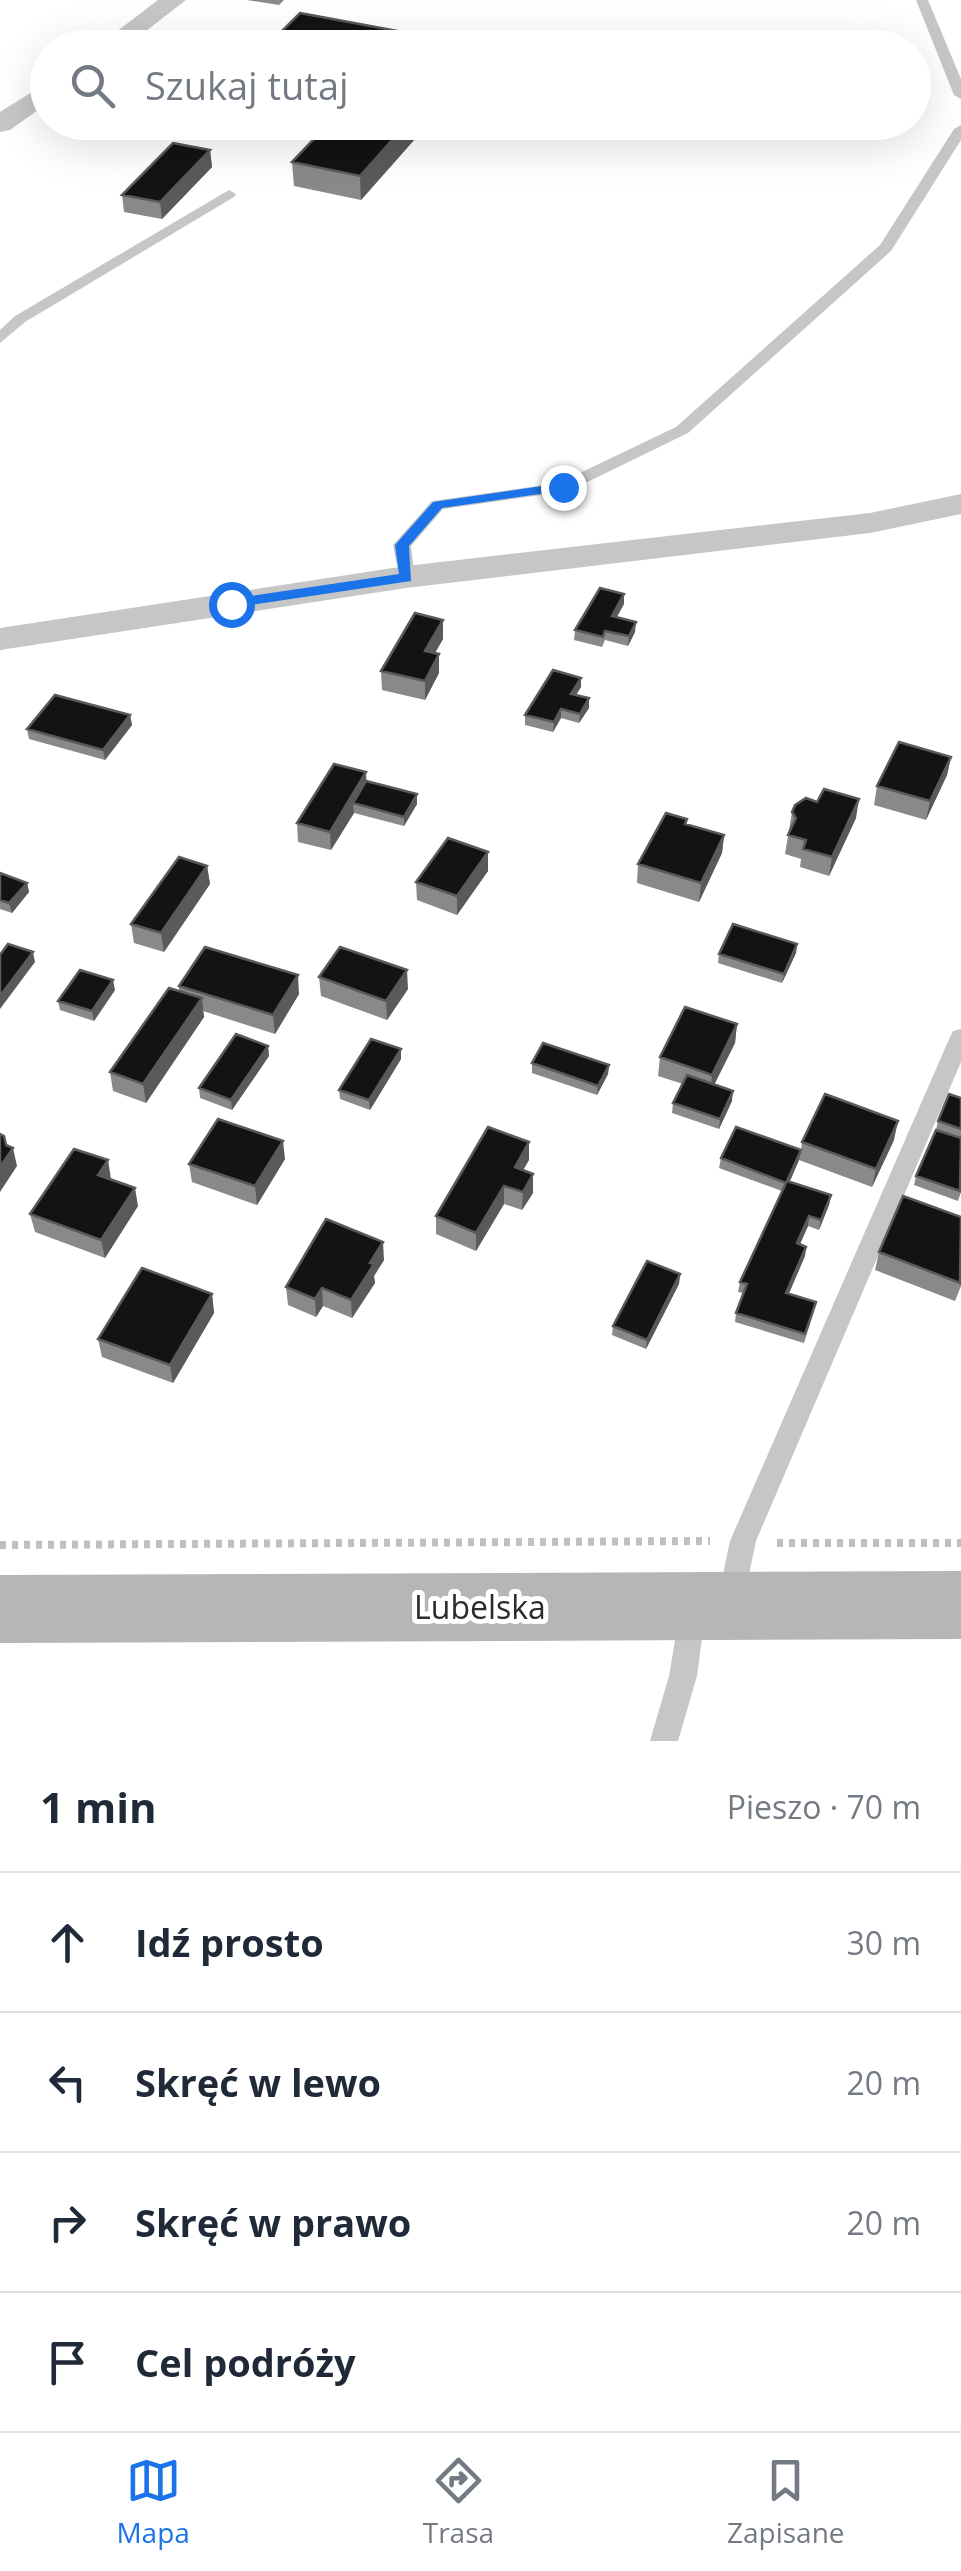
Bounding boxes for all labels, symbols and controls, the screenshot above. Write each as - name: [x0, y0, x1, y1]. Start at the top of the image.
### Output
- search box: [30, 30, 931, 140]
- icon: search: [65, 58, 120, 113]
- text: Szukaj tutaj: [145, 59, 349, 111]
- route end: [541, 465, 587, 511]
- route start: [209, 582, 255, 628]
- street label: Lubelska: [414, 1585, 546, 1628]
- text: 1 min: [40, 1778, 157, 1835]
- text: Pieszo · 70 m: [727, 1785, 921, 1828]
- icon: ahead: [40, 1915, 95, 1970]
- text: Idź prosto: [135, 1916, 324, 1968]
- text: 30 m: [846, 1921, 921, 1964]
- icon: left: [40, 2055, 95, 2110]
- text: Skręć w lewo: [135, 2056, 381, 2108]
- text: 20 m: [846, 2061, 921, 2104]
- icon: right: [40, 2195, 95, 2250]
- text: Skręć w prawo: [135, 2196, 411, 2248]
- text: 20 m: [846, 2201, 921, 2244]
- icon: arrive: [40, 2335, 95, 2390]
- text: Cel podróży: [135, 2336, 356, 2388]
- tab: Mapa: [116, 2453, 190, 2551]
- tab: Trasa: [423, 2453, 494, 2551]
- tab: Zapisane: [727, 2453, 845, 2551]

